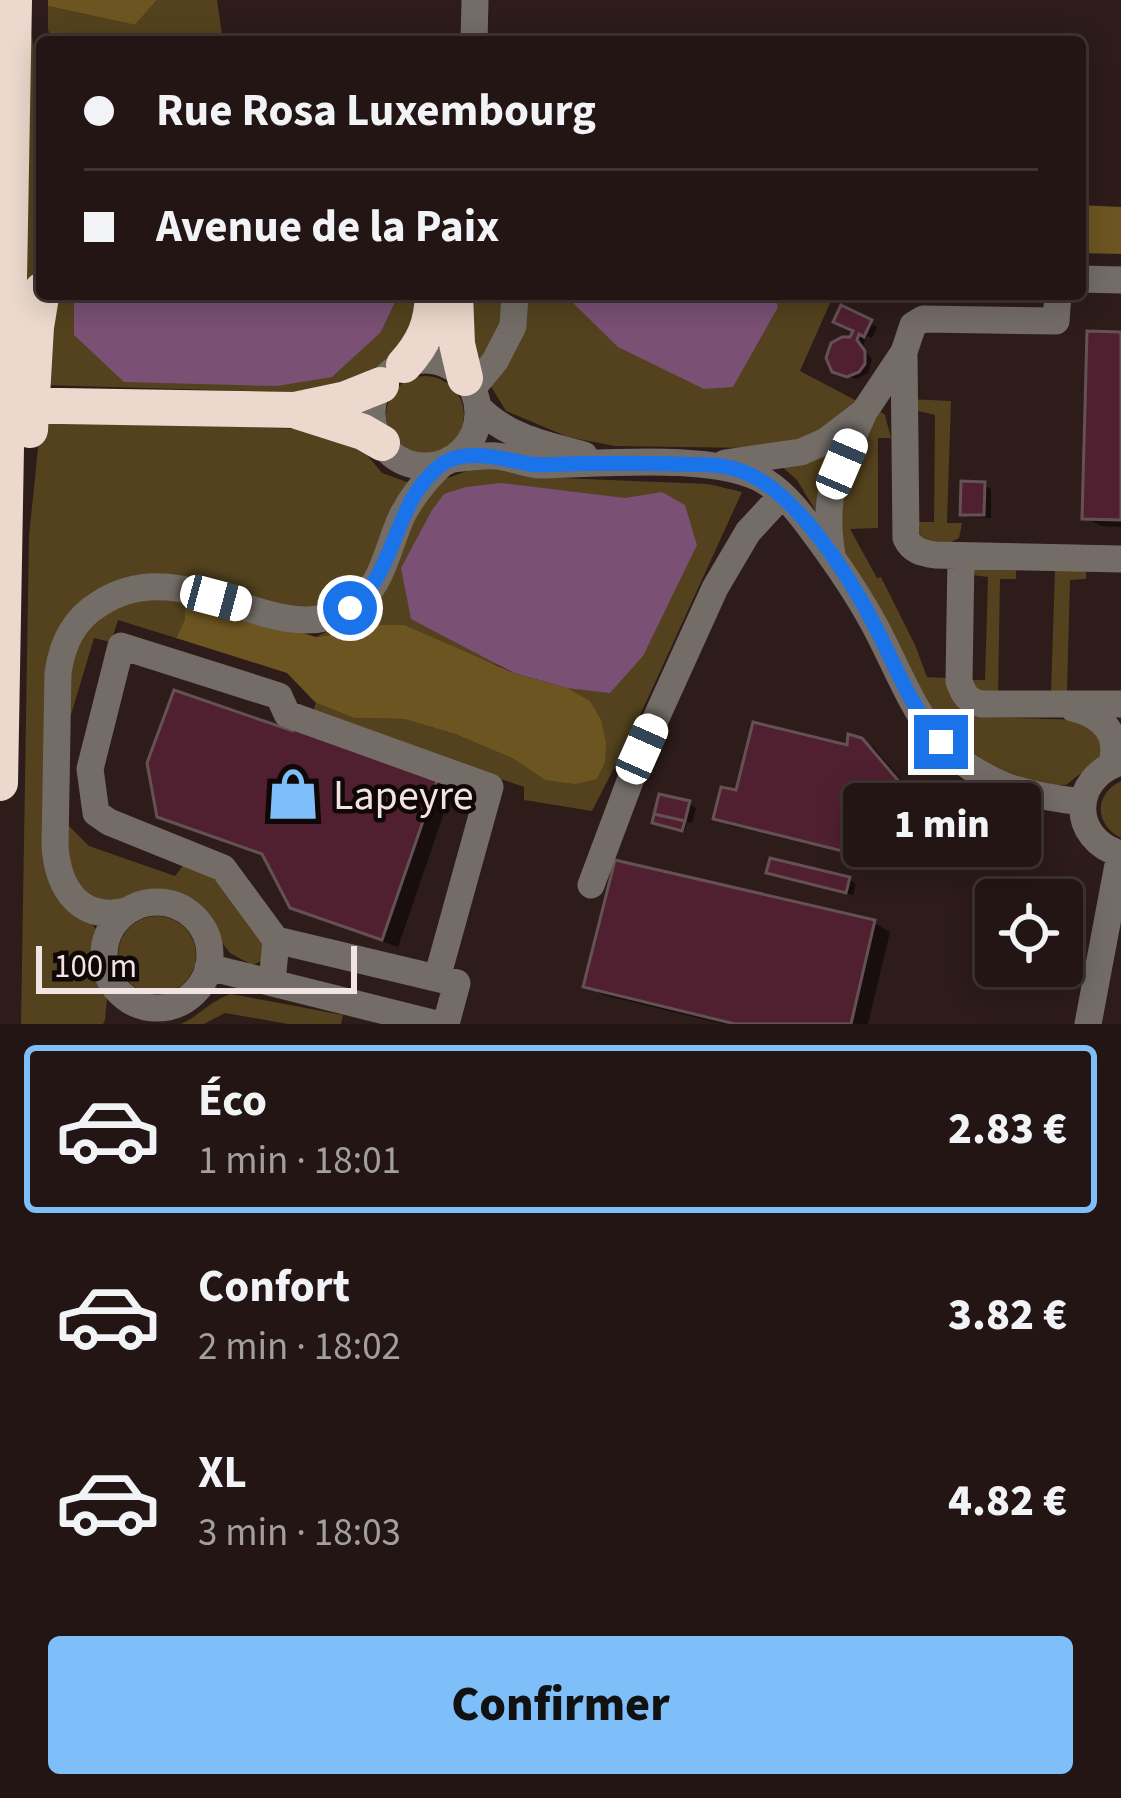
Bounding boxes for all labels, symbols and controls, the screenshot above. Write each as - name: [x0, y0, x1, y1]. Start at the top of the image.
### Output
- text: Rue Rosa Luxembourg: [156, 79, 596, 143]
- text: Avenue de la Paix: [156, 195, 499, 259]
- car: [811, 424, 873, 504]
- car: [177, 571, 255, 625]
- route start: [323, 581, 377, 635]
- car: [611, 709, 673, 789]
- route end: [914, 715, 968, 769]
- shop icon: Lapeyre: [264, 765, 322, 823]
- place label: Lapeyre: [333, 766, 474, 826]
- callout: 1 min: [842, 784, 1040, 868]
- text: 1 min: [894, 797, 990, 853]
- map controls: [975, 879, 1083, 987]
- button: locate: [975, 879, 1083, 987]
- scale bar: [36, 940, 357, 993]
- text: 100 m: [54, 943, 137, 990]
- text: Éco: [198, 1069, 267, 1133]
- icon: car: [54, 1075, 162, 1183]
- text: 2.83 €: [948, 1097, 1067, 1161]
- text: 1 min · 18:01: [198, 1133, 401, 1189]
- text: Confort: [198, 1255, 350, 1319]
- icon: car: [54, 1261, 162, 1369]
- text: 3.82 €: [948, 1283, 1067, 1347]
- text: 2 min · 18:02: [198, 1319, 401, 1375]
- text: XL: [198, 1441, 247, 1505]
- icon: car: [54, 1447, 162, 1555]
- text: 4.82 €: [948, 1469, 1067, 1533]
- text: 3 min · 18:03: [198, 1505, 401, 1561]
- button: Confirmer: [48, 1636, 1073, 1774]

